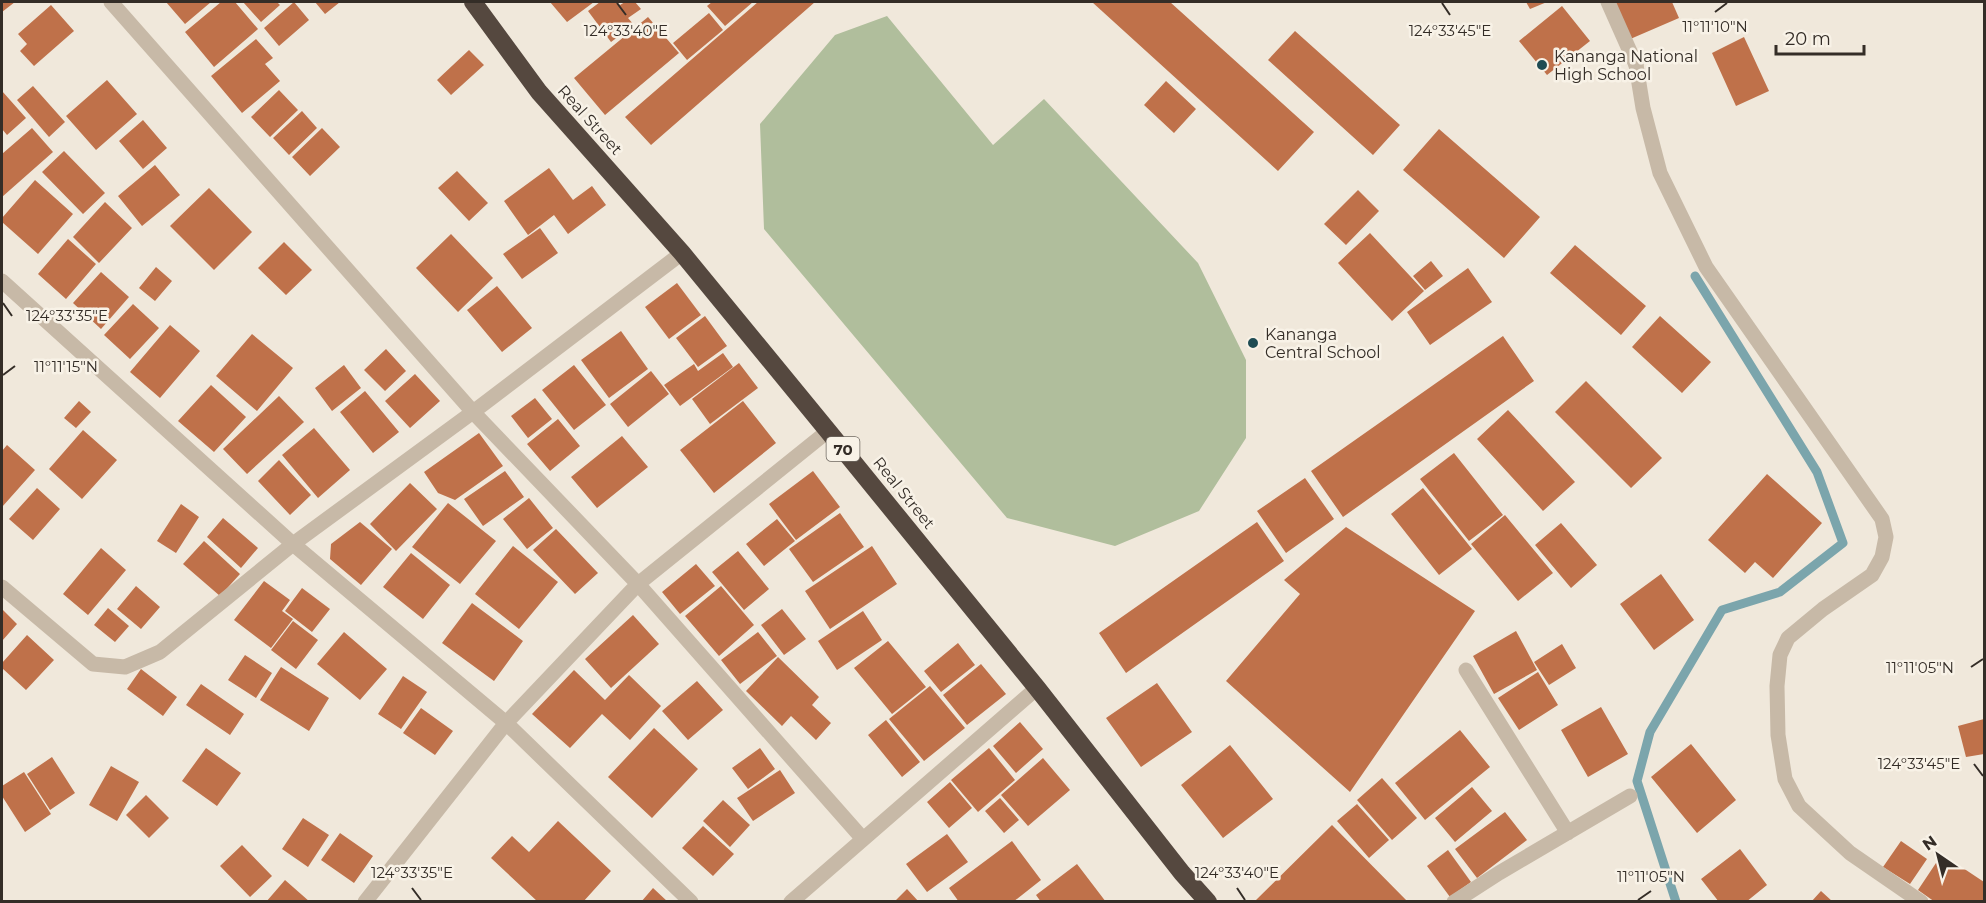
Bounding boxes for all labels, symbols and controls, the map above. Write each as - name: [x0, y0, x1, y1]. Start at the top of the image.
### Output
- text: 11°11'10"N: [1682, 17, 1748, 36]
- scale bar: [1776, 18, 1864, 56]
- text: 124°33'40"E: [584, 21, 668, 40]
- text: 124°33'45"E: [1409, 21, 1491, 40]
- text: 20 m: [1785, 28, 1831, 50]
- place label: Kananga National High School: [1554, 47, 1698, 84]
- marker: Kananga National High School: [1535, 58, 1549, 72]
- street label: Real Street: [554, 81, 627, 159]
- text: 124°33'35"E: [26, 306, 108, 325]
- place label: Kananga Central School: [1265, 325, 1381, 362]
- marker: Kananga Central School: [1246, 336, 1260, 350]
- text: 11°11'15"N: [34, 357, 98, 376]
- road number: 70: [826, 437, 860, 461]
- street label: Real Street: [869, 453, 939, 533]
- text: 11°11'05"N: [1886, 658, 1954, 677]
- text: 124°33'45"E: [1878, 754, 1960, 773]
- north arrow: [1908, 825, 1968, 885]
- text: N: [1919, 832, 1940, 855]
- text: 124°33'35"E: [371, 863, 453, 882]
- text: 124°33'40"E: [1195, 863, 1279, 882]
- text: 11°11'05"N: [1617, 867, 1685, 886]

